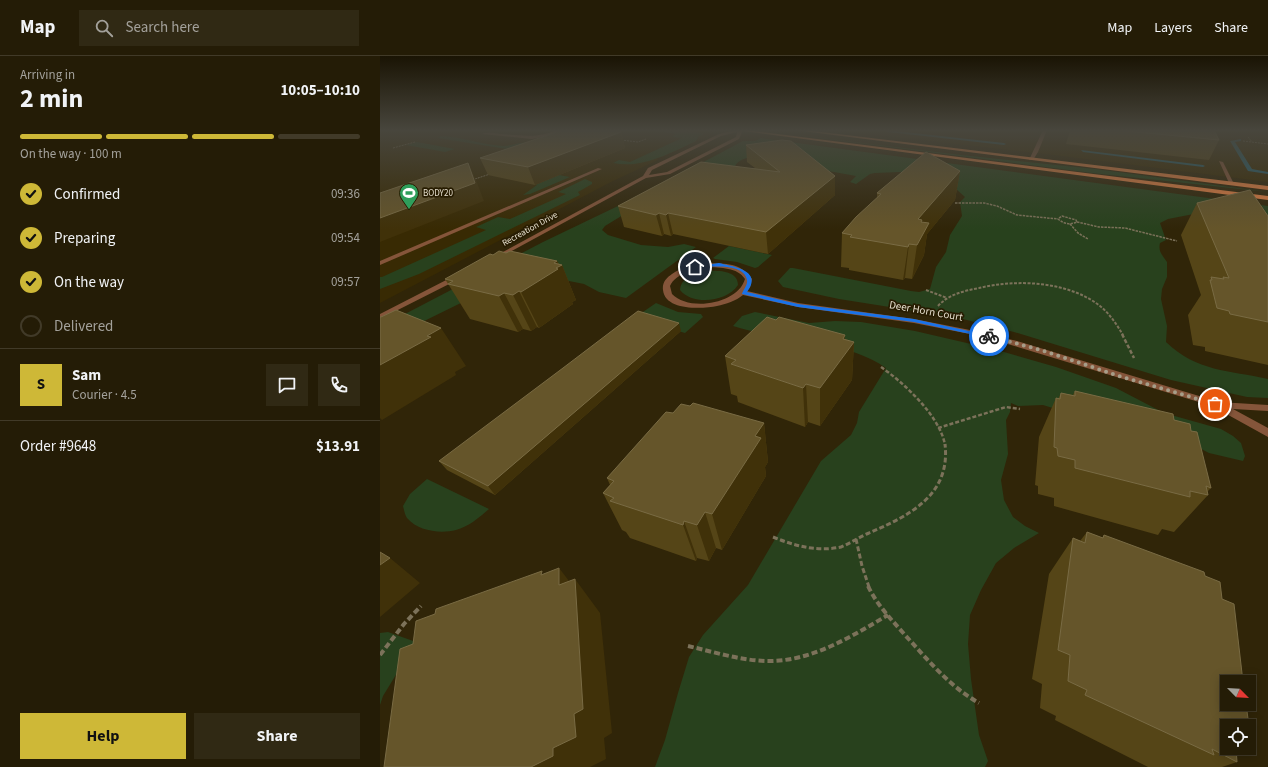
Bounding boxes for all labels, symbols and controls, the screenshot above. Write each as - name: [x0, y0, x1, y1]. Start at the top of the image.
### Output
- search box: [79, 10, 359, 46]
- text: Map: [20, 14, 55, 41]
- icon: search: [93, 17, 115, 39]
- text: Search here: [125, 17, 199, 38]
- text: Map: [1107, 18, 1132, 38]
- text: Layers: [1154, 18, 1192, 38]
- text: Share: [1214, 18, 1248, 38]
- text: Arriving in: [20, 66, 75, 84]
- text: 2 min: [20, 80, 83, 117]
- text: 10:05–10:10: [280, 80, 360, 101]
- text: On the way · 100 m: [20, 145, 122, 163]
- sports icon: BODY20: [398, 182, 420, 210]
- icon: check: [20, 183, 42, 205]
- text: Confirmed: [54, 184, 120, 205]
- text: 09:36: [331, 185, 360, 203]
- place label: BODY20: [423, 187, 453, 200]
- street label: Recreation Drive: [500, 208, 561, 250]
- icon: check: [20, 227, 42, 249]
- text: Preparing: [54, 228, 115, 249]
- text: 09:54: [331, 229, 360, 247]
- pin: [678, 250, 712, 284]
- icon: home: [684, 256, 706, 278]
- icon: check: [20, 271, 42, 293]
- text: On the way: [54, 272, 124, 293]
- text: 09:57: [331, 273, 360, 291]
- street label: Deer Horn Court: [888, 297, 964, 325]
- text: Delivered: [54, 316, 113, 337]
- courier: [969, 316, 1009, 356]
- icon: bike: [978, 325, 1000, 347]
- button: chat: [266, 364, 308, 406]
- button: phone: [318, 364, 360, 406]
- text: Sam: [72, 365, 101, 386]
- text: S: [37, 374, 45, 395]
- text: Courier · 4.5: [72, 386, 137, 404]
- pin: [1198, 387, 1232, 421]
- icon: bag: [1204, 393, 1226, 415]
- text: Order #9648: [20, 436, 96, 457]
- text: $13.91: [316, 436, 360, 457]
- north arrow: [1220, 675, 1256, 711]
- map controls: [1220, 675, 1256, 755]
- button: Help: [20, 713, 186, 759]
- button: Share: [194, 713, 360, 759]
- button: locate: [1220, 719, 1256, 755]

